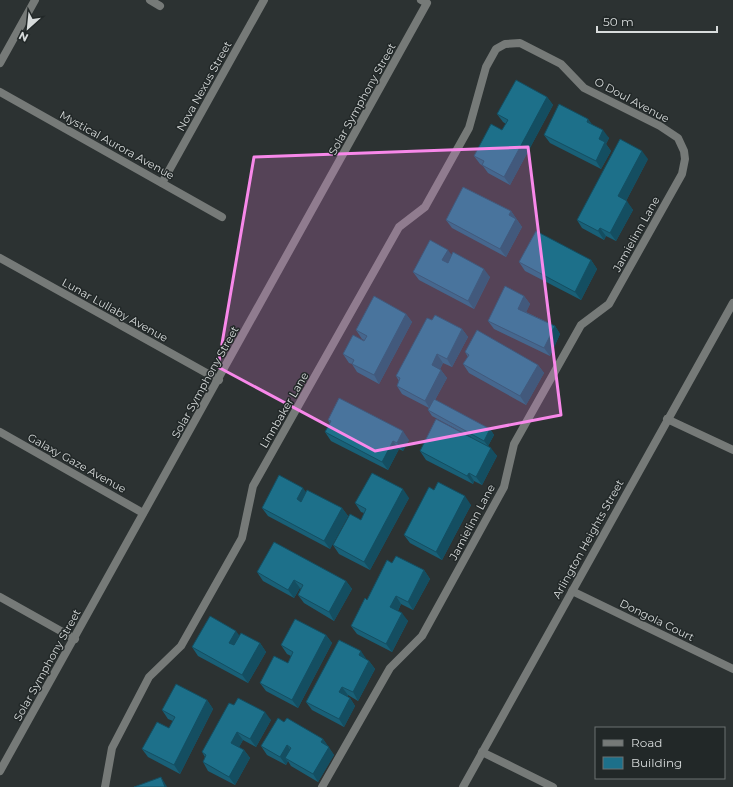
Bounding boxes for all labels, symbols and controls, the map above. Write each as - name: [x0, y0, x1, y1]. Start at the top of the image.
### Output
- north arrow: [8, 8, 48, 48]
- scale bar: [597, 8, 717, 34]
- text: 50 m: [603, 14, 634, 29]
- text: N: [16, 29, 31, 45]
- street label: Nova Nexus Street: [173, 38, 235, 134]
- street label: Solar Symphony Street: [325, 40, 399, 157]
- street label: O Doul Avenue: [592, 74, 672, 126]
- street label: Mystical Aurora Avenue: [57, 108, 177, 183]
- street label: Jamielinn Lane: [609, 194, 663, 275]
- street label: Lunar Lullaby Avenue: [60, 275, 171, 345]
- street label: Solar Symphony Street: [168, 323, 242, 440]
- street label: Linnbaker Lane: [257, 369, 312, 451]
- street label: Galaxy Gaze Avenue: [25, 430, 129, 496]
- street label: Arlington Heights Street: [549, 477, 627, 601]
- street label: Jamielinn Lane: [446, 481, 498, 563]
- street label: Dongola Court: [618, 596, 697, 644]
- street label: Solar Symphony Street: [10, 606, 84, 723]
- legend: [595, 727, 725, 779]
- text: Road: [631, 735, 662, 750]
- text: Building: [631, 755, 682, 770]

